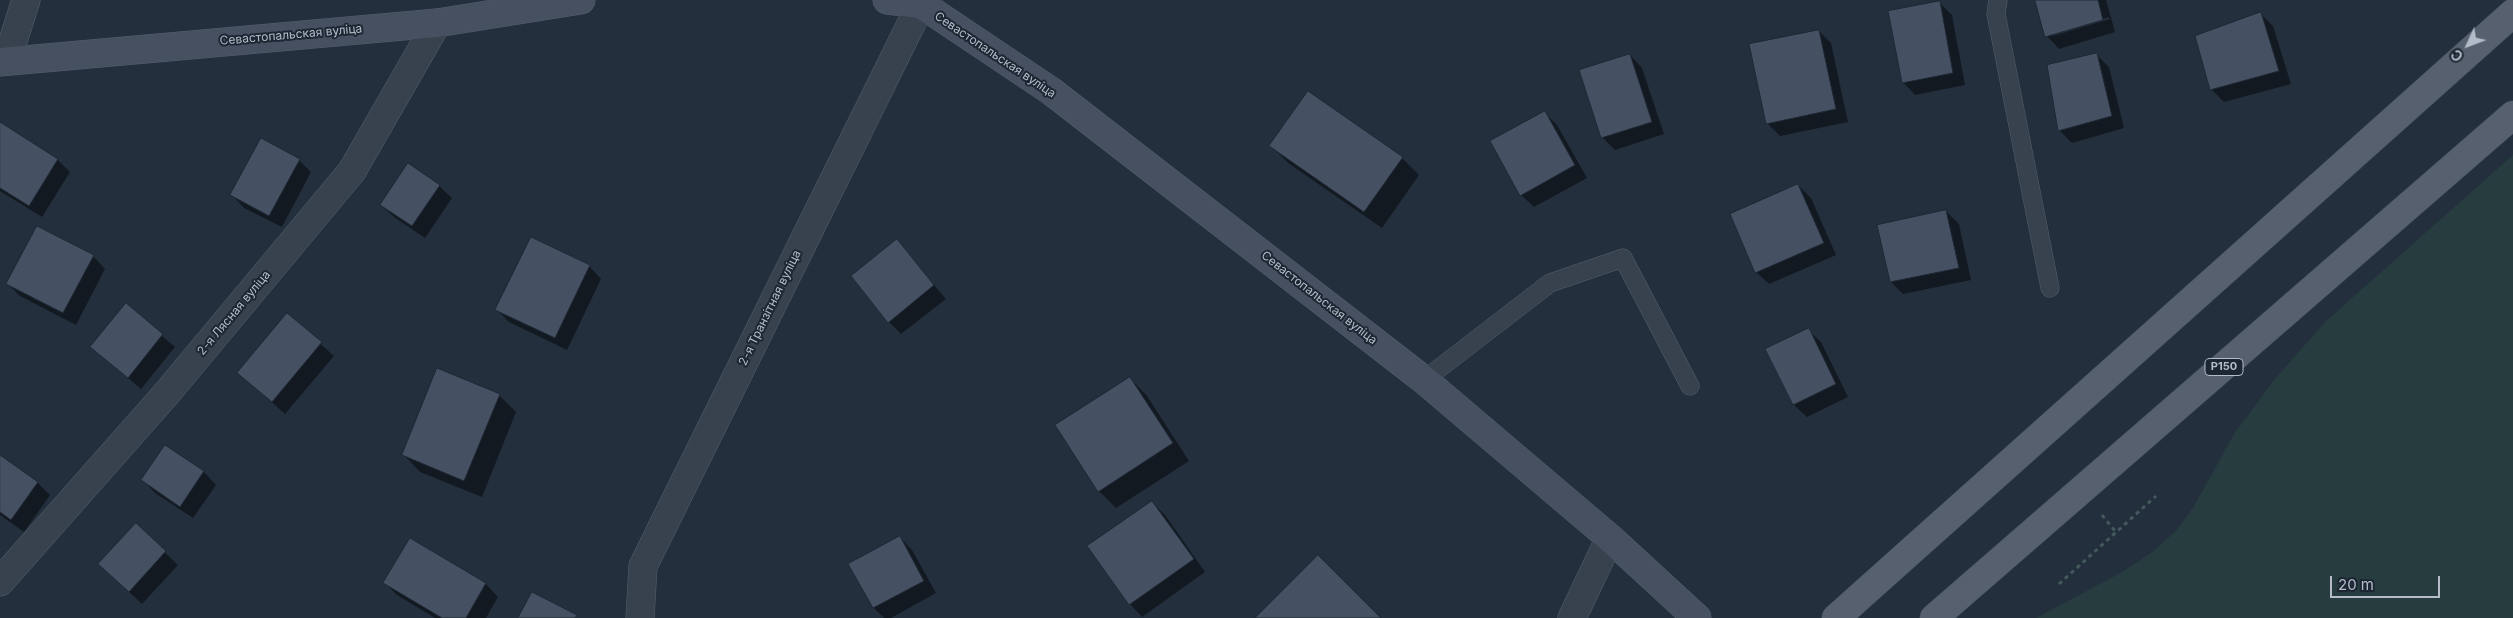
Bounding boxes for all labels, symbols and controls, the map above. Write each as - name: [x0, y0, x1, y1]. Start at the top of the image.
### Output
- street label: Севастопальская вуліца: [932, 9, 1058, 101]
- north arrow: [2443, 20, 2493, 70]
- street label: Севастопальская вуліца: [219, 22, 363, 48]
- text: С: [2447, 46, 2466, 65]
- street label: 2-я Транзітная вуліца: [736, 248, 804, 368]
- street label: Севастопальская вуліца: [1258, 248, 1380, 348]
- street label: 2-я Лясная вуліца: [194, 268, 274, 358]
- road number: Р150: [2205, 358, 2243, 376]
- scale bar: [2333, 566, 2443, 598]
- text: 20 m: [2338, 575, 2374, 594]

